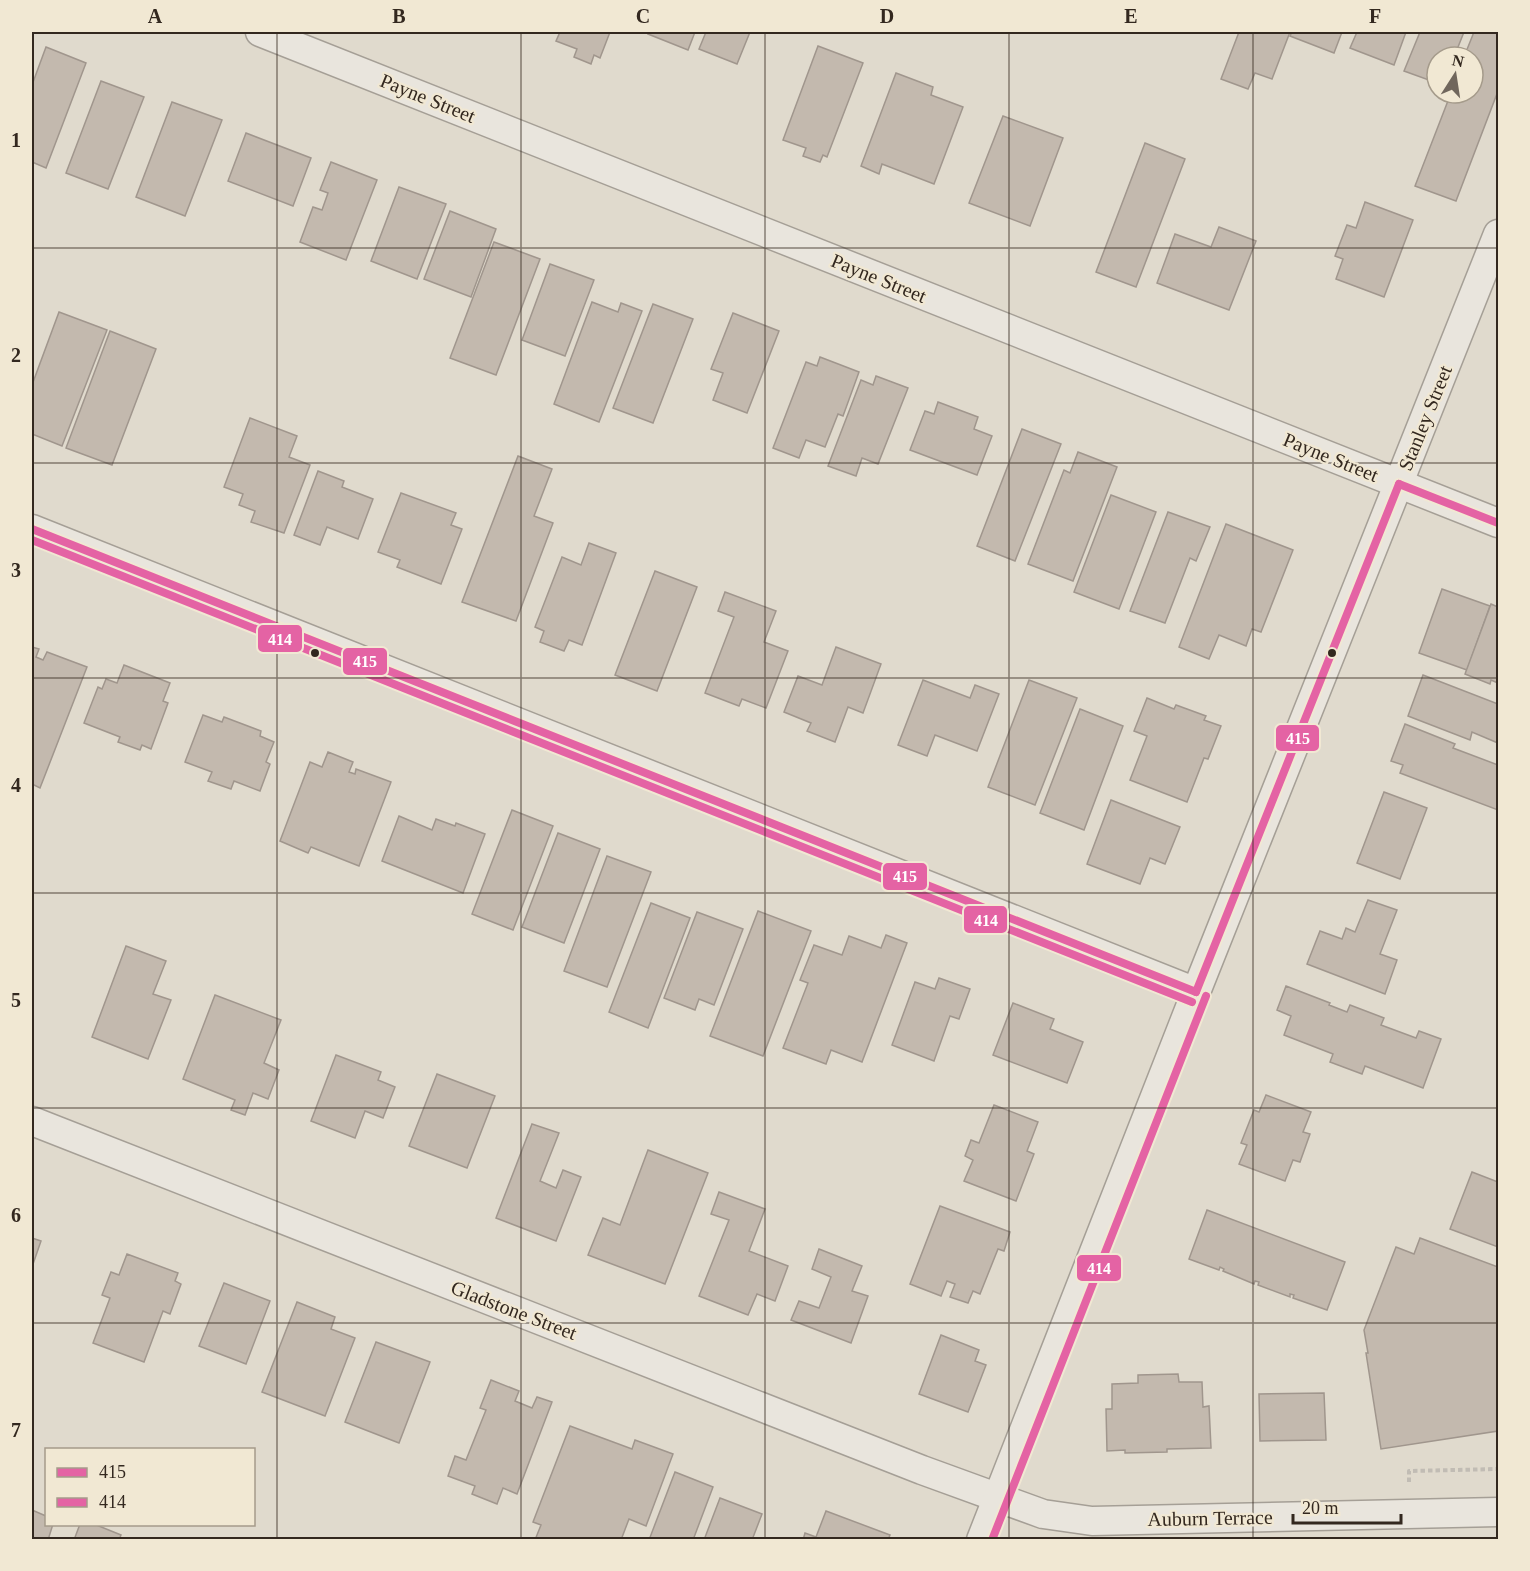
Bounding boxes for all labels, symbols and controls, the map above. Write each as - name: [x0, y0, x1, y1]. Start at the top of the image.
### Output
- text: A: [148, 5, 163, 27]
- text: B: [392, 5, 406, 27]
- text: C: [636, 5, 650, 27]
- text: D: [880, 5, 894, 27]
- text: E: [1124, 5, 1138, 27]
- text: F: [1369, 5, 1381, 27]
- north arrow: [1425, 45, 1485, 105]
- text: N: [1451, 51, 1466, 70]
- street label: Payne Street: [377, 69, 479, 128]
- text: 1: [11, 129, 21, 151]
- street label: Payne Street: [828, 249, 930, 308]
- text: 2: [11, 344, 21, 366]
- street label: Stanley Street: [1394, 362, 1457, 474]
- street label: Payne Street: [1280, 428, 1382, 487]
- text: 3: [11, 559, 21, 581]
- line badge: 414: [257, 624, 303, 653]
- text: 414: [268, 631, 292, 648]
- unlabelled marker: [309, 647, 321, 659]
- line badge: 415: [342, 647, 388, 676]
- unlabelled marker: [1326, 647, 1338, 659]
- text: 415: [353, 653, 377, 670]
- line badge: 415: [1275, 724, 1320, 752]
- text: 415: [1286, 730, 1310, 747]
- text: 4: [11, 774, 21, 796]
- line badge: 415: [882, 862, 928, 891]
- text: 415: [893, 868, 917, 885]
- line badge: 414: [963, 905, 1008, 934]
- text: 414: [974, 912, 998, 929]
- text: 5: [11, 989, 21, 1011]
- text: 6: [11, 1204, 21, 1226]
- line badge: 414: [1076, 1254, 1122, 1282]
- text: 414: [1087, 1260, 1111, 1277]
- street label: Gladstone Street: [448, 1276, 580, 1344]
- text: 7: [11, 1419, 21, 1441]
- legend: [45, 1448, 255, 1526]
- text: 415: [99, 1462, 126, 1482]
- scale bar: [1293, 1487, 1401, 1525]
- text: 414: [99, 1492, 126, 1512]
- text: 20 m: [1302, 1498, 1339, 1518]
- street label: Auburn Terrace: [1147, 1506, 1273, 1530]

